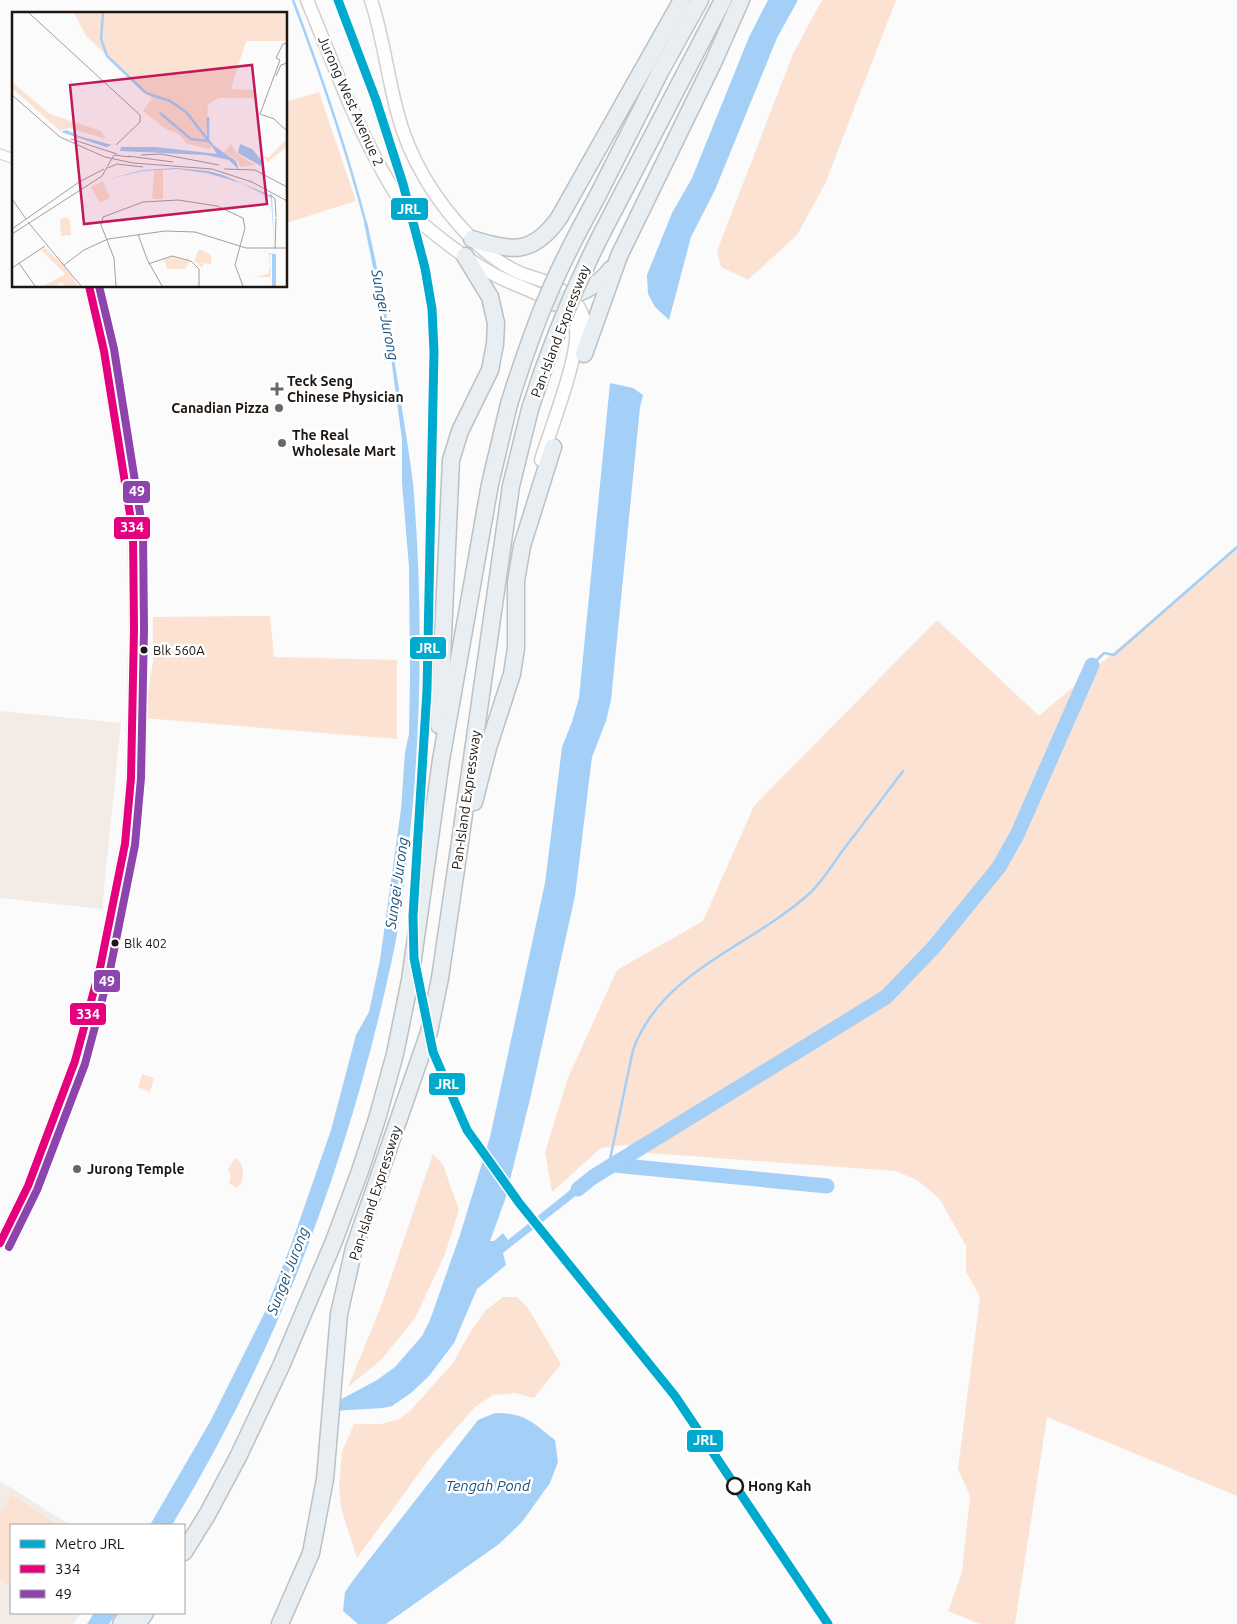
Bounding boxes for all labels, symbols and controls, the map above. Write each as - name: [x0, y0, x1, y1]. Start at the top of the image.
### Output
- inset map: [12, 12, 288, 288]
- street label: Jurong West Avenue 2: [315, 33, 387, 169]
- line badge: JRL: [390, 197, 429, 221]
- text: JRL: [397, 201, 421, 217]
- street label: Pan-Island Expressway: [527, 262, 593, 400]
- water label: Sungei Jurong: [368, 267, 403, 362]
- place label: Teck Seng Chinese Physician: [287, 373, 404, 405]
- marker: Teck Seng Chinese Physician: [271, 383, 283, 395]
- place label: Canadian Pizza: [171, 400, 269, 416]
- marker: Canadian Pizza: [273, 402, 285, 414]
- place label: The Real Wholesale Mart: [292, 427, 396, 459]
- marker: The Real Wholesale Mart: [276, 437, 288, 449]
- line badge: 49: [122, 480, 151, 504]
- text: 49: [129, 483, 145, 499]
- line badge: 334: [113, 516, 151, 540]
- text: 334: [120, 519, 144, 535]
- line badge: JRL: [409, 636, 447, 660]
- text: JRL: [416, 640, 440, 656]
- place label: Blk 560A: [153, 643, 205, 657]
- marker: Blk 560A: [139, 645, 149, 655]
- street label: Pan-Island Expressway: [448, 729, 484, 871]
- water label: Sungei Jurong: [382, 836, 411, 931]
- place label: Blk 402: [124, 936, 167, 950]
- marker: Blk 402: [110, 938, 120, 948]
- line badge: 49: [93, 969, 121, 993]
- text: 49: [99, 973, 115, 989]
- line badge: 334: [69, 1002, 107, 1026]
- text: 334: [76, 1006, 100, 1022]
- line badge: JRL: [428, 1072, 466, 1096]
- text: JRL: [435, 1076, 459, 1092]
- street label: Pan-Island Expressway: [346, 1123, 404, 1262]
- place label: Jurong Temple: [87, 1161, 185, 1177]
- marker: Jurong Temple: [71, 1163, 83, 1175]
- water label: Sungei Jurong: [263, 1225, 312, 1318]
- line badge: JRL: [686, 1429, 724, 1453]
- text: JRL: [693, 1432, 717, 1448]
- water label: Tengah Pond: [446, 1477, 531, 1494]
- marker: Hong Kah: [726, 1477, 744, 1495]
- place label: Hong Kah: [748, 1478, 811, 1494]
- legend: [10, 1524, 185, 1614]
- text: Metro JRL: [55, 1535, 125, 1552]
- text: 334: [55, 1560, 80, 1577]
- text: 49: [55, 1585, 72, 1602]

